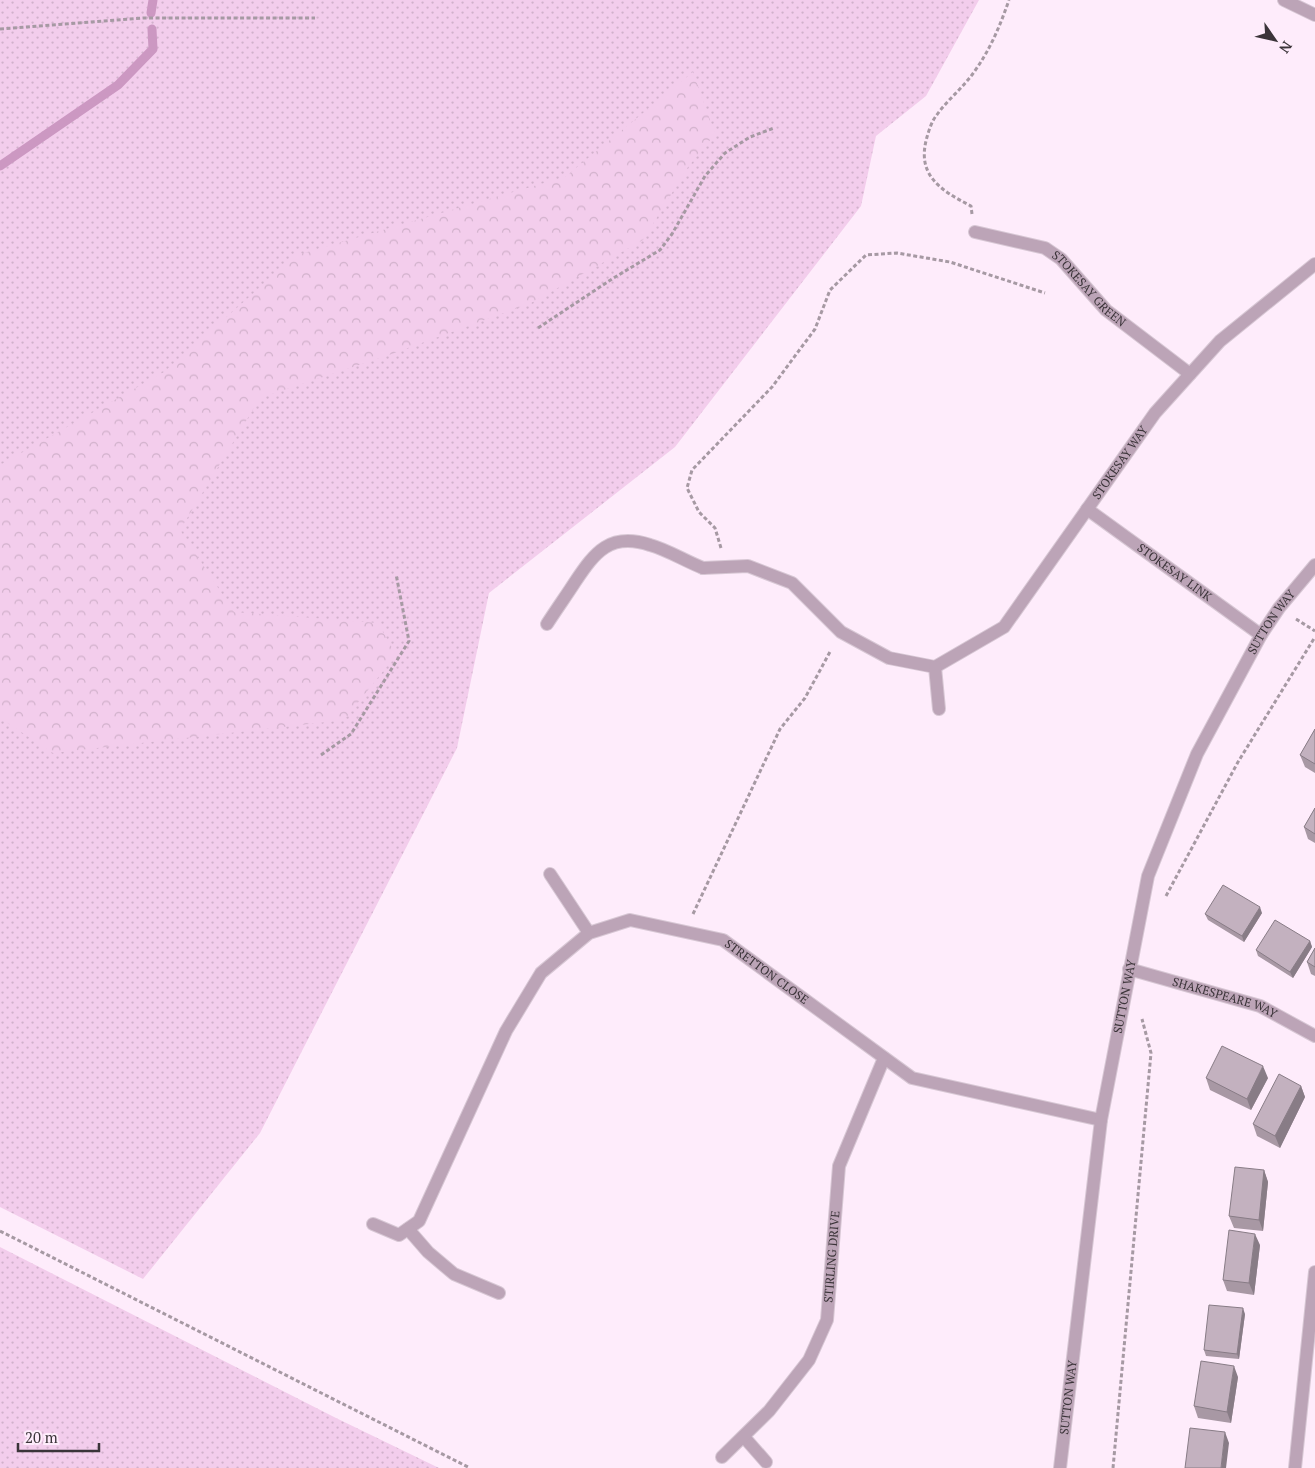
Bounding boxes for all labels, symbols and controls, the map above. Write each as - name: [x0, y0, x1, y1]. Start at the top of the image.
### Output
- north arrow: [1250, 15, 1300, 65]
- text: N: [1275, 38, 1297, 58]
- street label: STOKESAY GREEN: [1049, 247, 1129, 330]
- street label: STOKESAY WAY: [1089, 422, 1151, 502]
- street label: STOKESAY LINK: [1134, 540, 1215, 604]
- street label: SUTTON WAY: [1244, 586, 1298, 657]
- street label: STRETTON CLOSE: [722, 936, 812, 1007]
- street label: SUTTON WAY: [1110, 958, 1139, 1035]
- street label: SHAKESPEARE WAY: [1171, 974, 1280, 1021]
- street label: STIRLING DRIVE: [820, 1210, 842, 1303]
- street label: SUTTON WAY: [1056, 1359, 1080, 1435]
- scale bar: [18, 1420, 99, 1452]
- text: 20 m: [25, 1427, 58, 1447]

